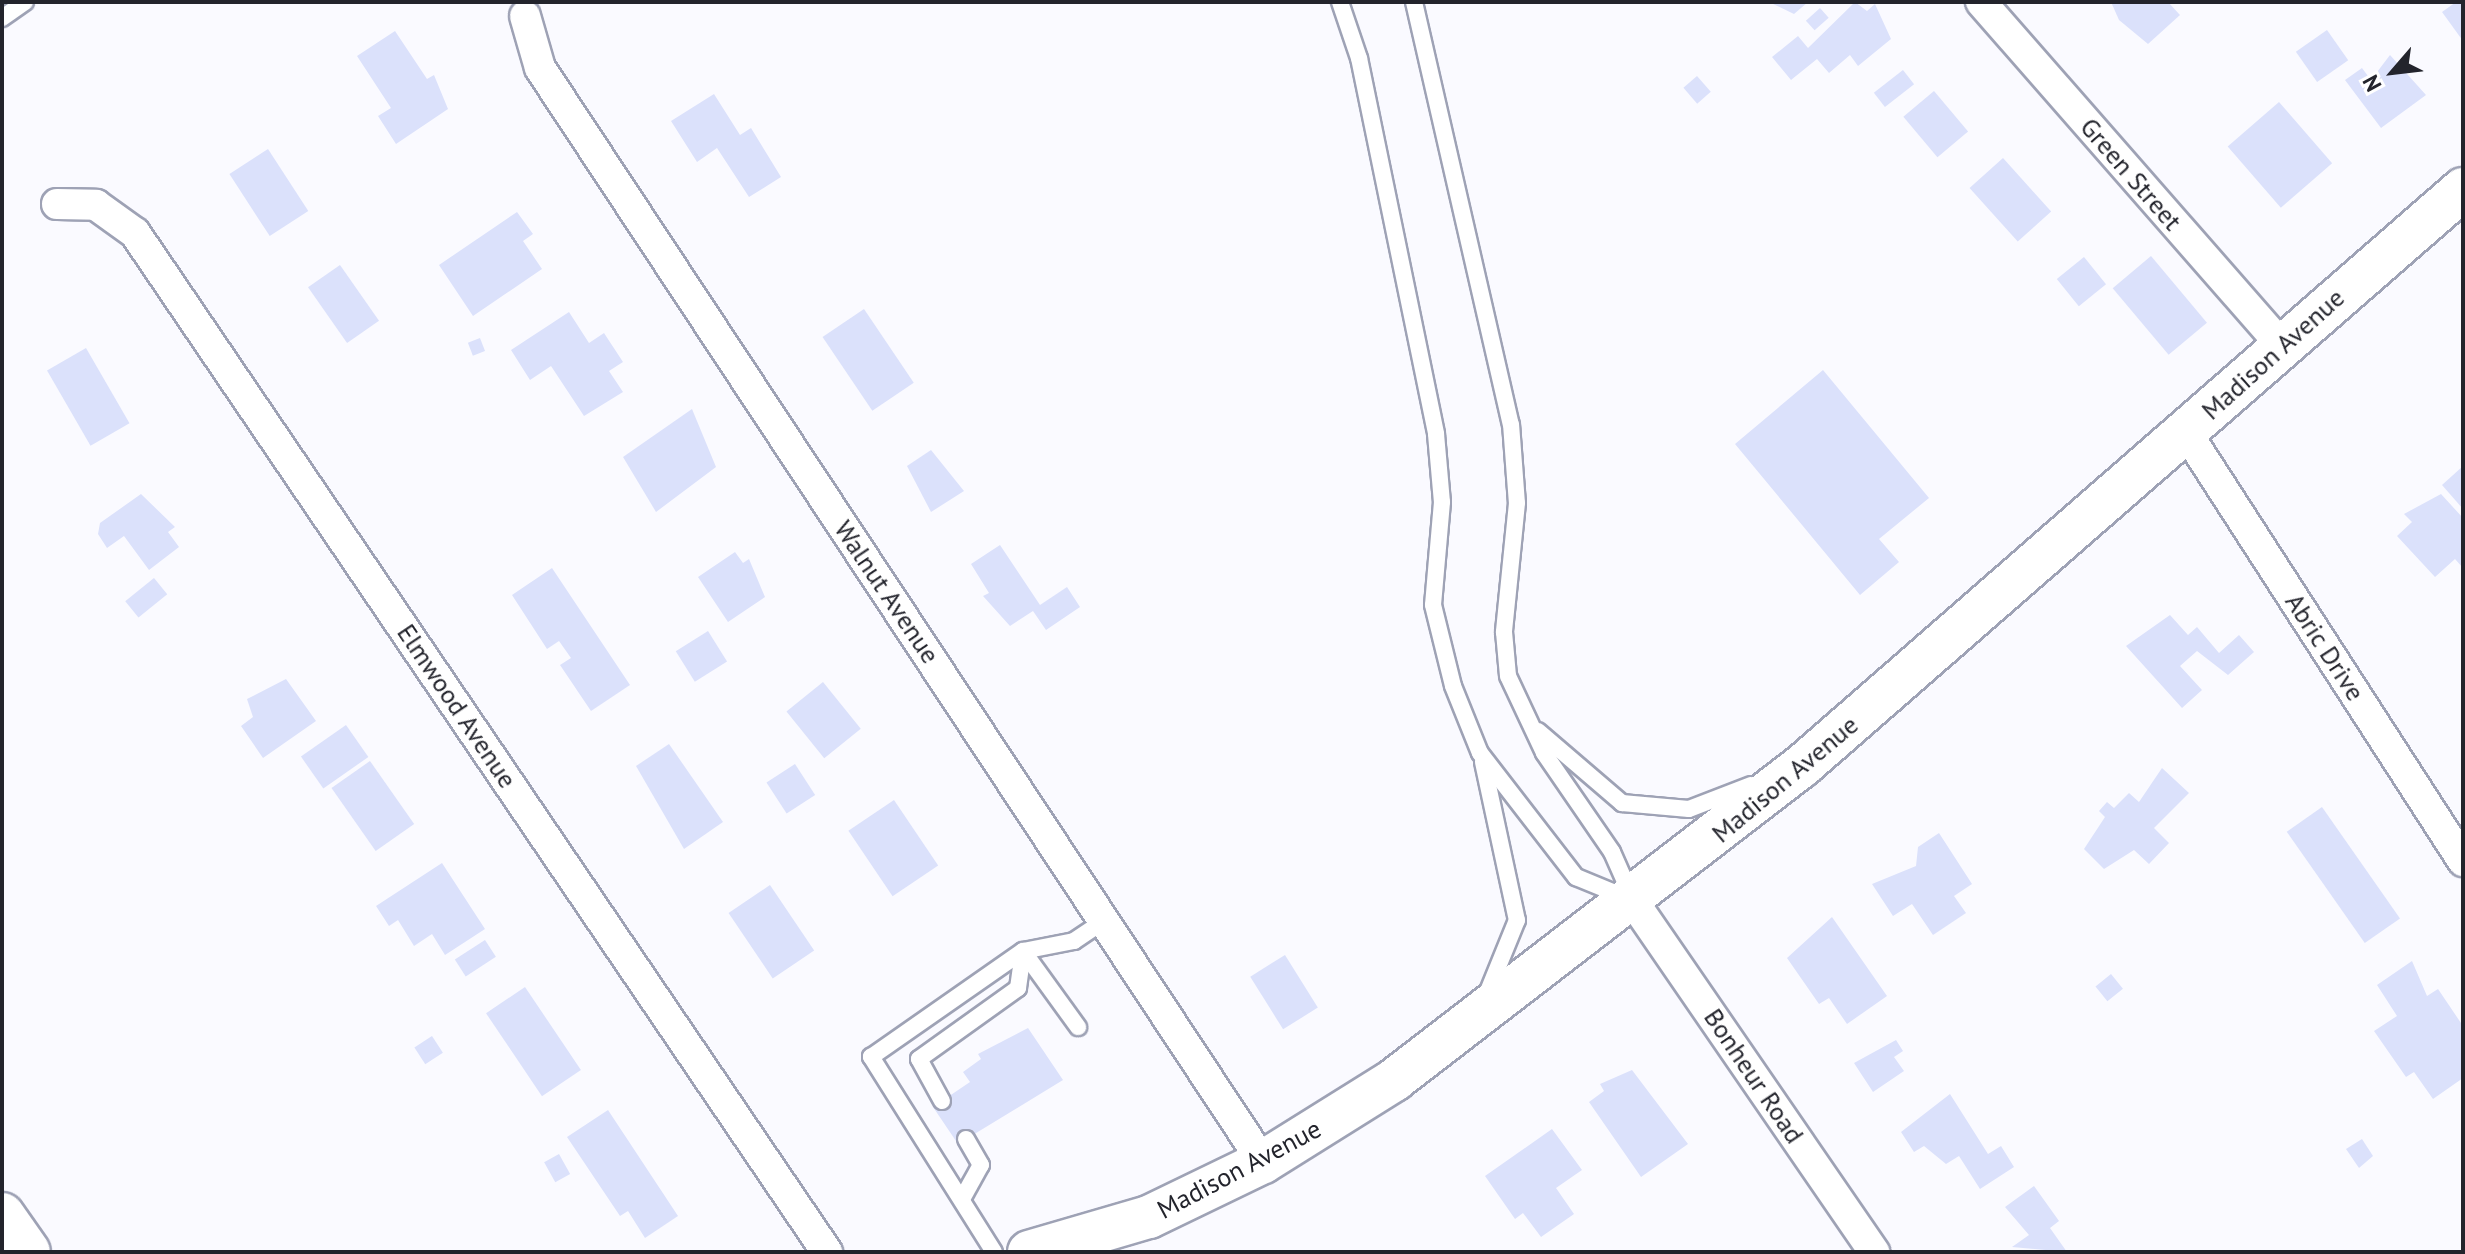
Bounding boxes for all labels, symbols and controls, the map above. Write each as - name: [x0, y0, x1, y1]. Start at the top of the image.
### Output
- north arrow: [2353, 32, 2433, 112]
- text: N: [2356, 70, 2388, 96]
- street label: Green Street: [2074, 112, 2188, 236]
- street label: Madison Avenue: [2195, 282, 2351, 426]
- street label: Walnut Avenue: [828, 514, 946, 670]
- street label: Abric Drive: [2279, 587, 2371, 707]
- street label: Elmwood Avenue: [391, 618, 523, 794]
- street label: Madison Avenue: [1705, 709, 1865, 849]
- street label: Bonheur Road: [1698, 1003, 1810, 1149]
- street label: Madison Avenue: [1151, 1113, 1327, 1225]

